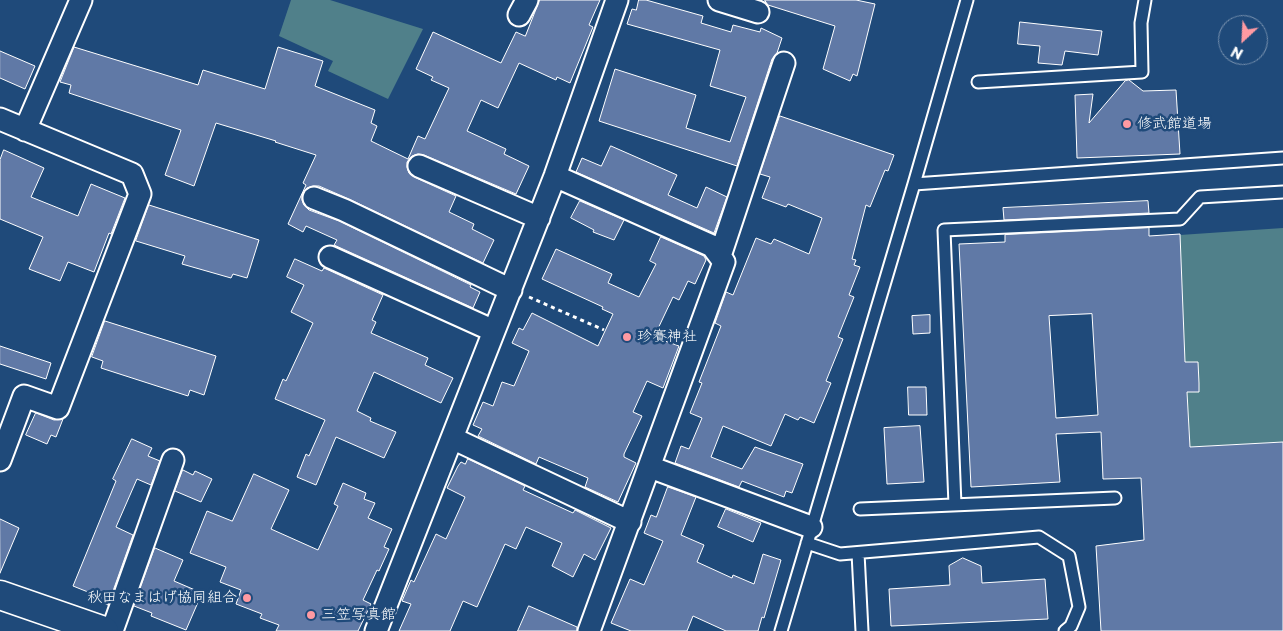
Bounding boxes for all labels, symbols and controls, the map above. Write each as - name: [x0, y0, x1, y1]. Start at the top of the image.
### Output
- north arrow: [1218, 15, 1268, 65]
- text: N: [1227, 41, 1246, 65]
- place label: 修武館道場: [1137, 115, 1212, 133]
- marker: 修武館道場: [1121, 118, 1133, 130]
- place label: 珍賽神社: [637, 328, 697, 346]
- marker: 珍賽神社: [621, 331, 633, 343]
- place label: 秋田なまはげ協同組合: [87, 589, 237, 607]
- marker: 秋田なまはげ協同組合: [241, 592, 253, 604]
- place label: 三笠写真館: [321, 606, 396, 624]
- marker: 三笠写真館: [305, 609, 317, 621]

